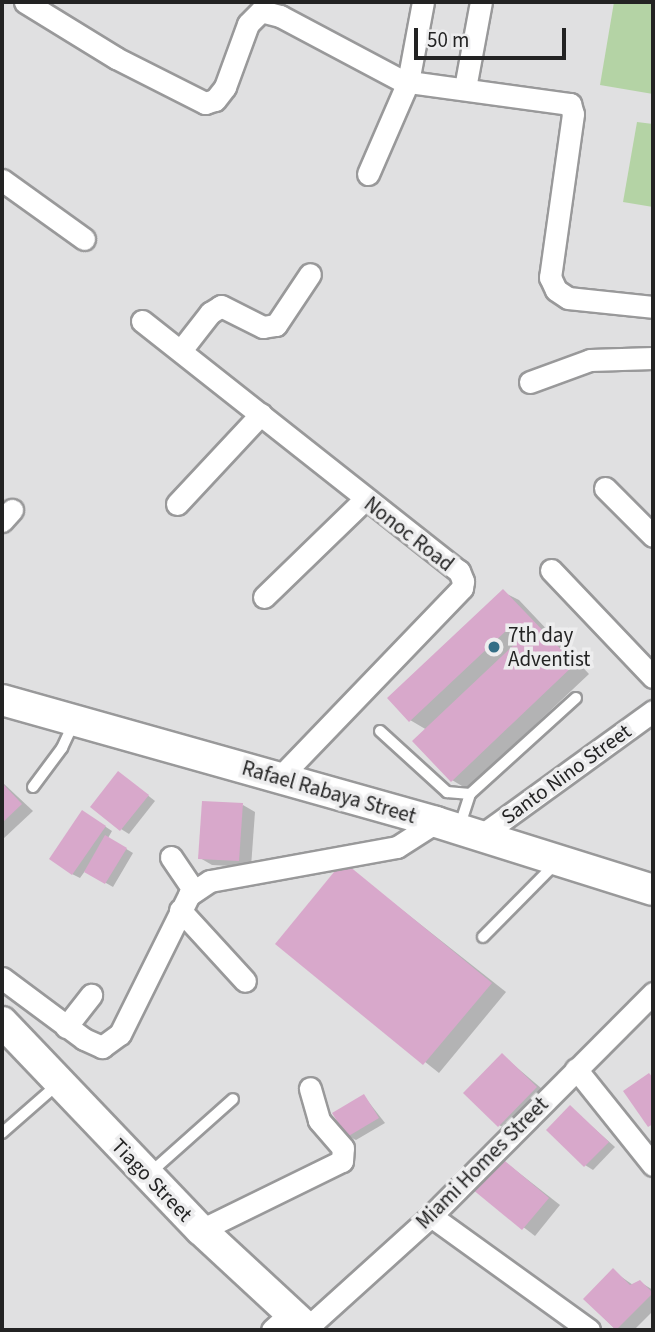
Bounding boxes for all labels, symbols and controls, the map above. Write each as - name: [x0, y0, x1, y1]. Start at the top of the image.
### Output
- scale bar: [417, 14, 569, 58]
- text: 50 m: [427, 25, 469, 55]
- street label: Nonoc Road: [359, 491, 459, 577]
- place label: 7th day Adventist: [508, 622, 590, 672]
- marker: 7th day Adventist: [486, 639, 502, 655]
- street label: Santo Nino Street: [496, 719, 636, 829]
- street label: Rafael Rabaya Street: [239, 755, 419, 829]
- street label: Miami Homes Street: [411, 1092, 553, 1234]
- street label: Tiago Street: [106, 1133, 198, 1227]

